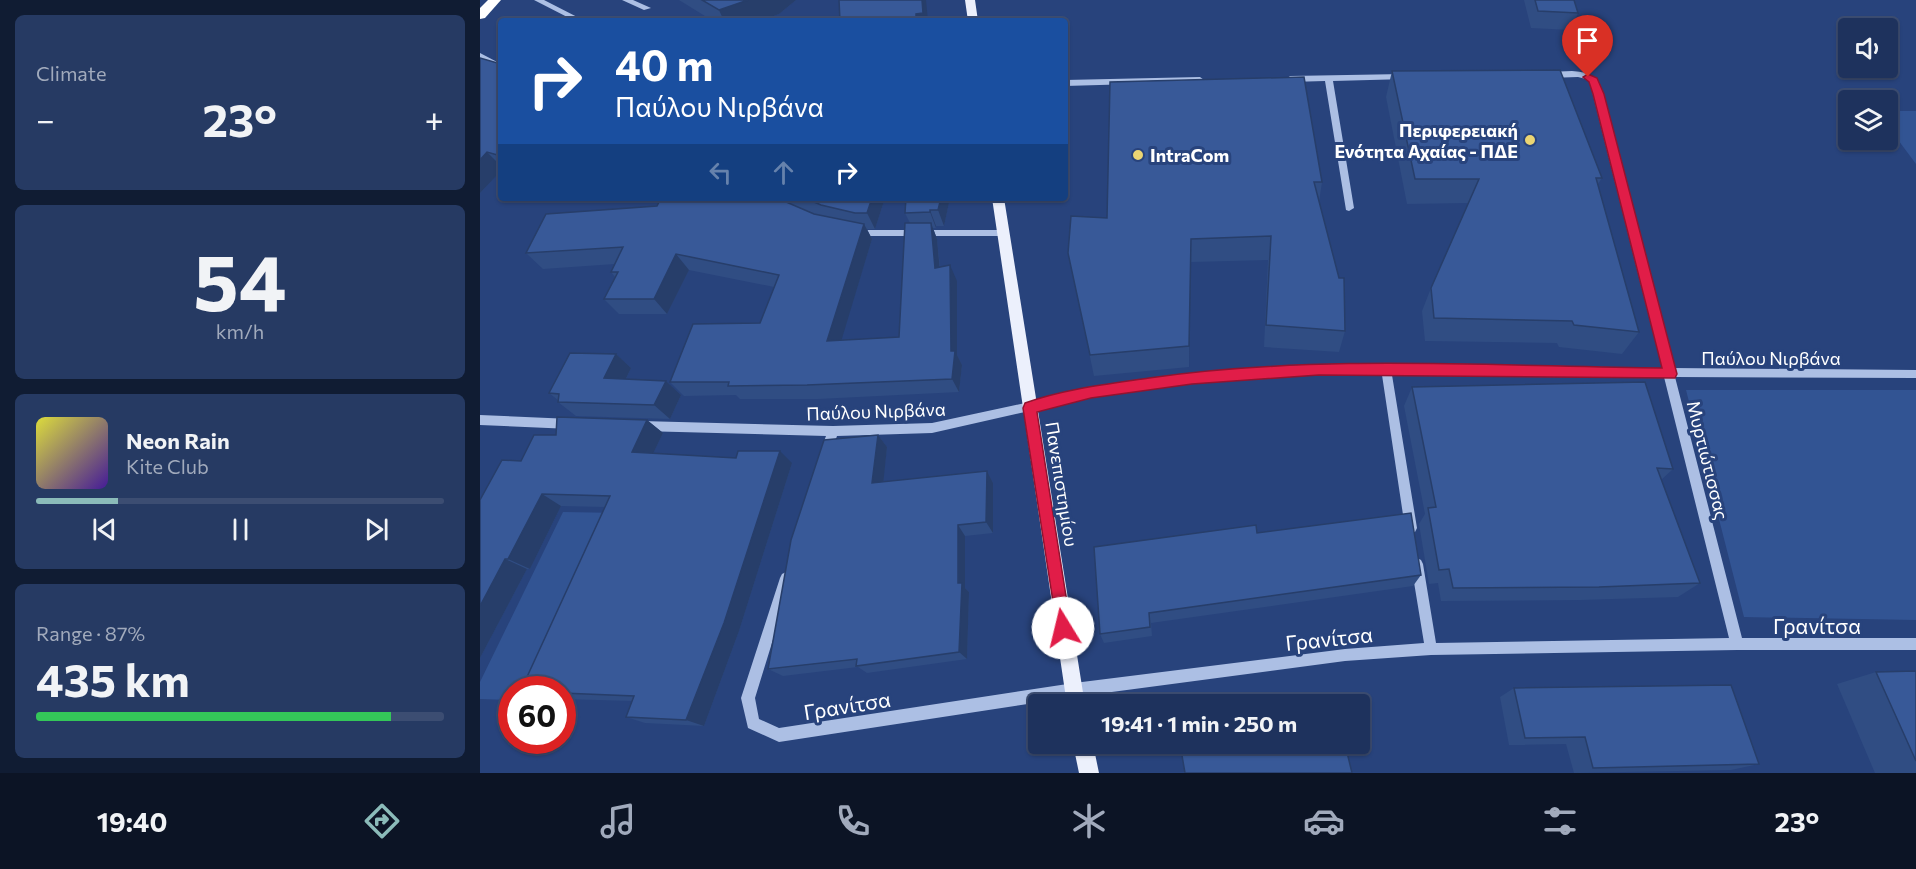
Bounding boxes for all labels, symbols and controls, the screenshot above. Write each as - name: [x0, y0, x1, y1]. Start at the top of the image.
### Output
- pin: [1562, 15, 1613, 77]
- map controls: [1838, 18, 1898, 150]
- button: sound: [1838, 18, 1898, 78]
- icon: arrive: [1571, 24, 1604, 57]
- text: 40 m: [615, 38, 713, 90]
- icon: right: [516, 42, 594, 120]
- text: Climate: [36, 61, 106, 85]
- text: Παύλου Νιρβάνα: [615, 90, 824, 123]
- button: layers: [1838, 90, 1898, 150]
- text: 23°: [203, 91, 277, 146]
- text: −: [36, 98, 55, 139]
- text: +: [425, 98, 444, 139]
- place label: Περιφερειακή Ενότητα Αχαίας - ΠΔΕ: [1334, 119, 1518, 162]
- marker: Περιφερειακή Ενότητα Αχαίας - ΠΔΕ: [1523, 133, 1537, 147]
- place label: IntraCom: [1150, 144, 1229, 166]
- marker: IntraCom: [1131, 148, 1145, 162]
- icon: left: [704, 156, 737, 189]
- icon: ahead: [767, 156, 800, 189]
- icon: right: [830, 156, 863, 189]
- text: 54: [193, 232, 287, 327]
- text: km/h: [216, 319, 264, 343]
- street label: Παύλου Νιρβάνα: [1701, 347, 1841, 369]
- street label: Παύλου Νιρβάνα: [806, 398, 946, 424]
- street label: Μυρτιώτισσας: [1683, 398, 1733, 522]
- street label: Πανεπιστημίου: [1041, 420, 1083, 548]
- text: Neon Rain: [126, 427, 230, 454]
- text: Kite Club: [126, 454, 209, 478]
- icon: previous: [88, 513, 121, 546]
- icon: pause: [224, 513, 257, 546]
- icon: next: [360, 513, 393, 546]
- position arrow: [1031, 596, 1095, 660]
- street label: Γρανίτσα: [1773, 613, 1861, 638]
- text: Range · 87%: [36, 621, 145, 645]
- street label: Γρανίτσα: [1284, 621, 1374, 655]
- text: 435 km: [36, 651, 190, 706]
- speed limit sign: 60: [498, 676, 576, 754]
- street label: Γρανίτσα: [802, 686, 892, 724]
- text: 19:41 · 1 min · 250 m: [1101, 710, 1297, 737]
- icon: directions: [361, 800, 403, 842]
- icon: music: [597, 800, 639, 842]
- icon: phone: [832, 800, 874, 842]
- icon: climate: [1068, 800, 1110, 842]
- icon: car: [1303, 800, 1345, 842]
- icon: filters: [1539, 800, 1581, 842]
- text: 19:40: [97, 805, 167, 838]
- text: 23°: [1775, 805, 1819, 838]

